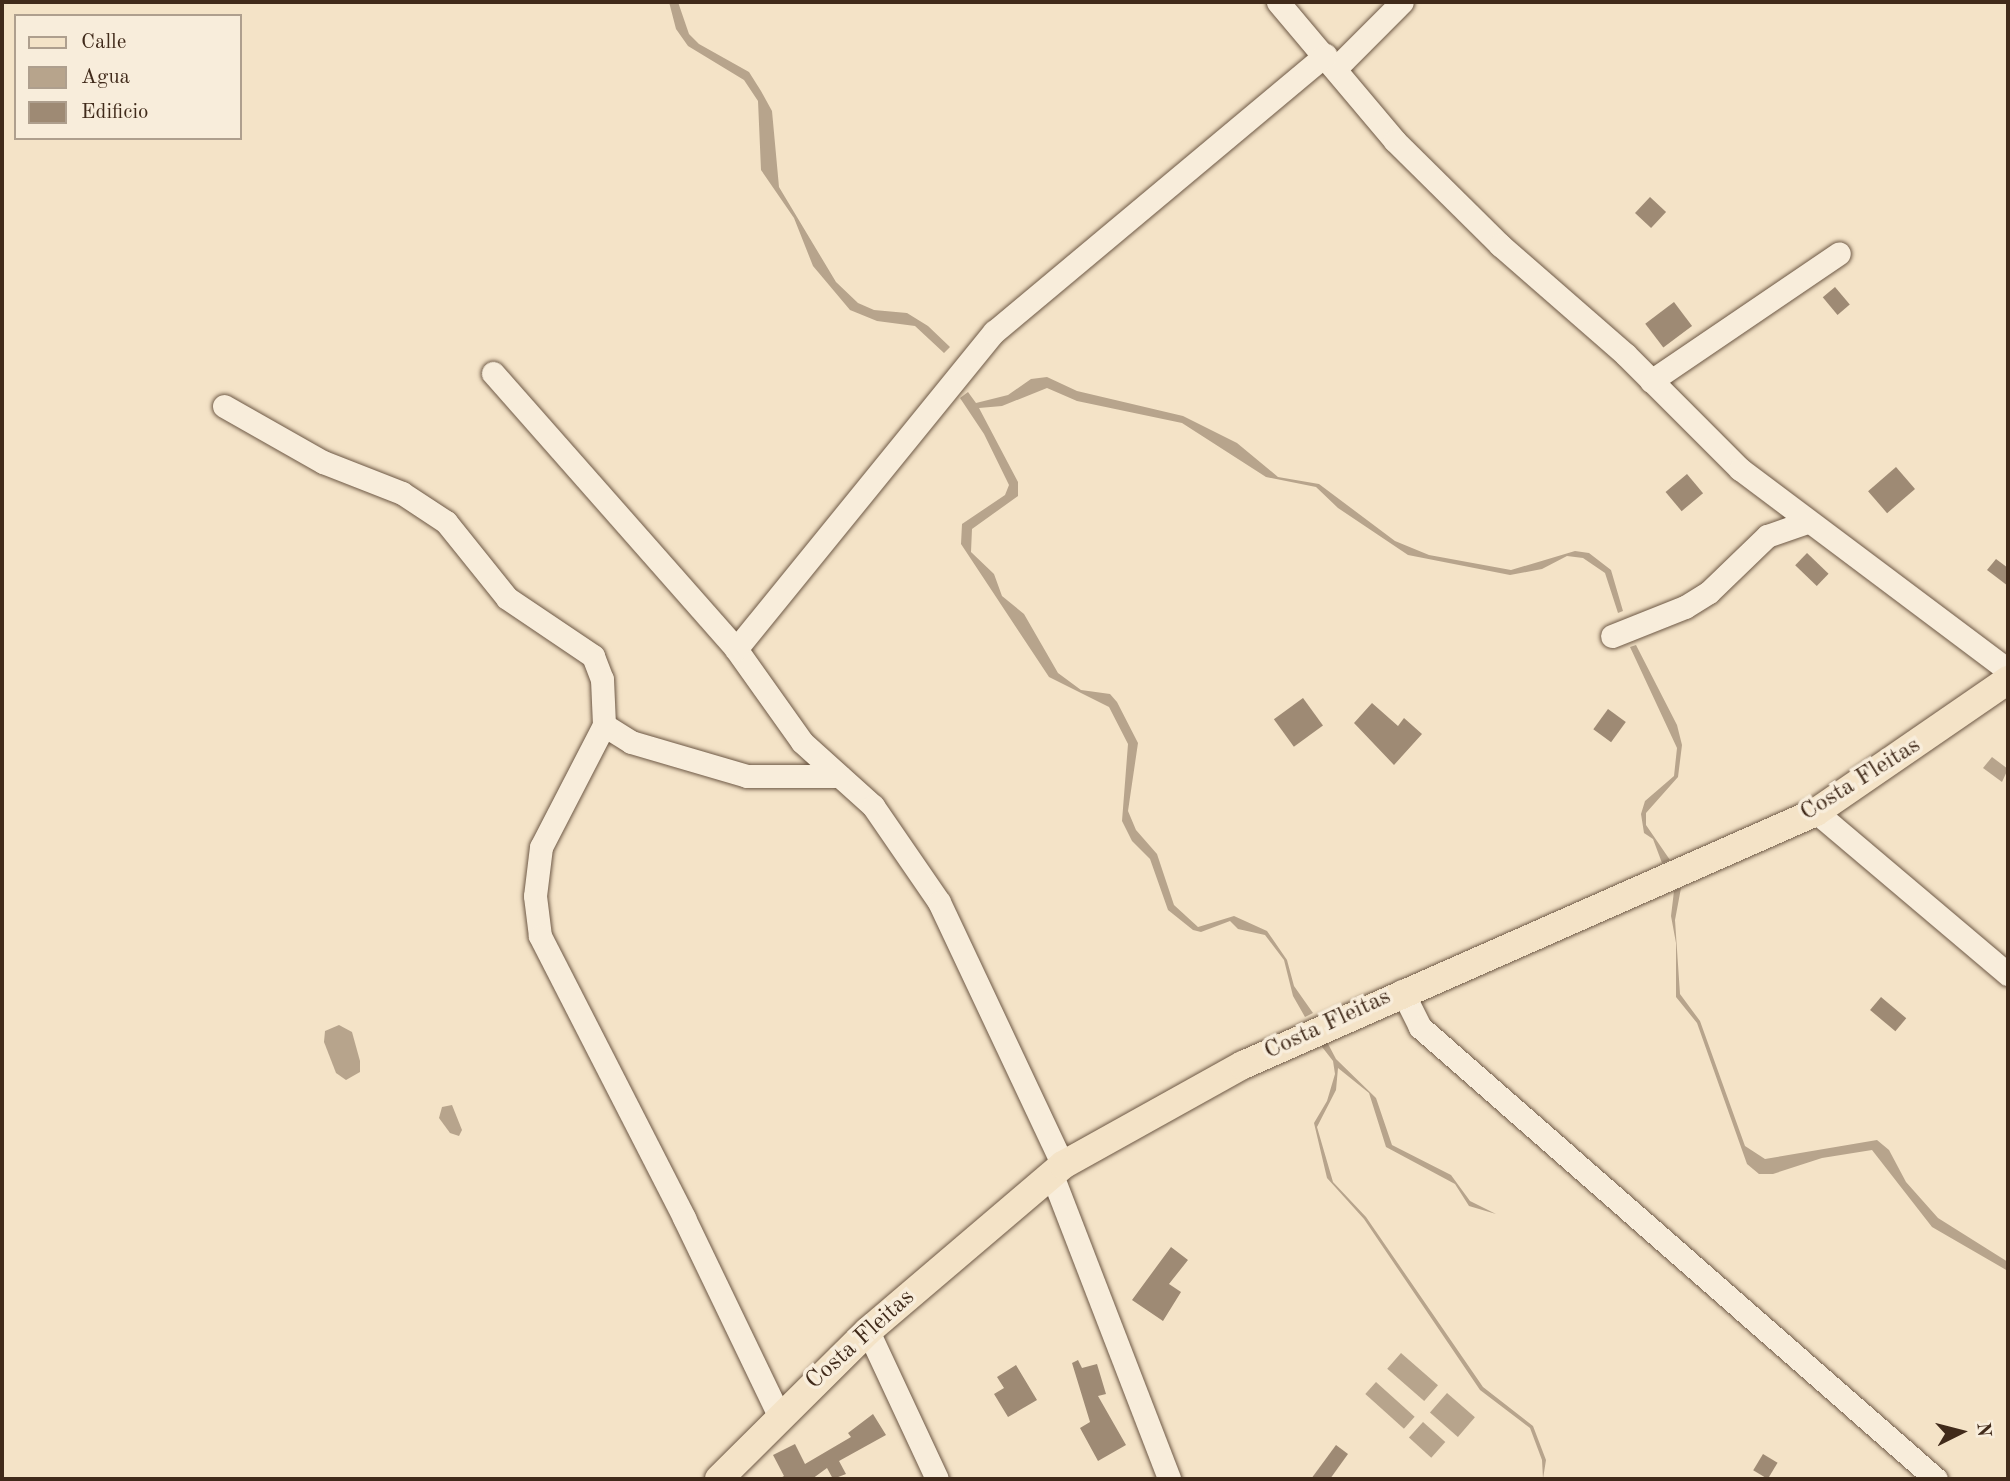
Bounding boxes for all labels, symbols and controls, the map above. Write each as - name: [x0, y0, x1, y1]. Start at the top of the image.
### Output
- legend: [14, 14, 242, 140]
- text: Calle: [81, 32, 126, 53]
- text: Agua: [81, 67, 130, 88]
- text: Edificio: [81, 102, 149, 123]
- street label: Costa Fleitas: [1796, 732, 1926, 828]
- street label: Costa Fleitas: [1260, 983, 1396, 1067]
- street label: Costa Fleitas: [801, 1284, 921, 1396]
- north arrow: [1926, 1397, 1996, 1467]
- text: N: [1972, 1422, 1993, 1438]

